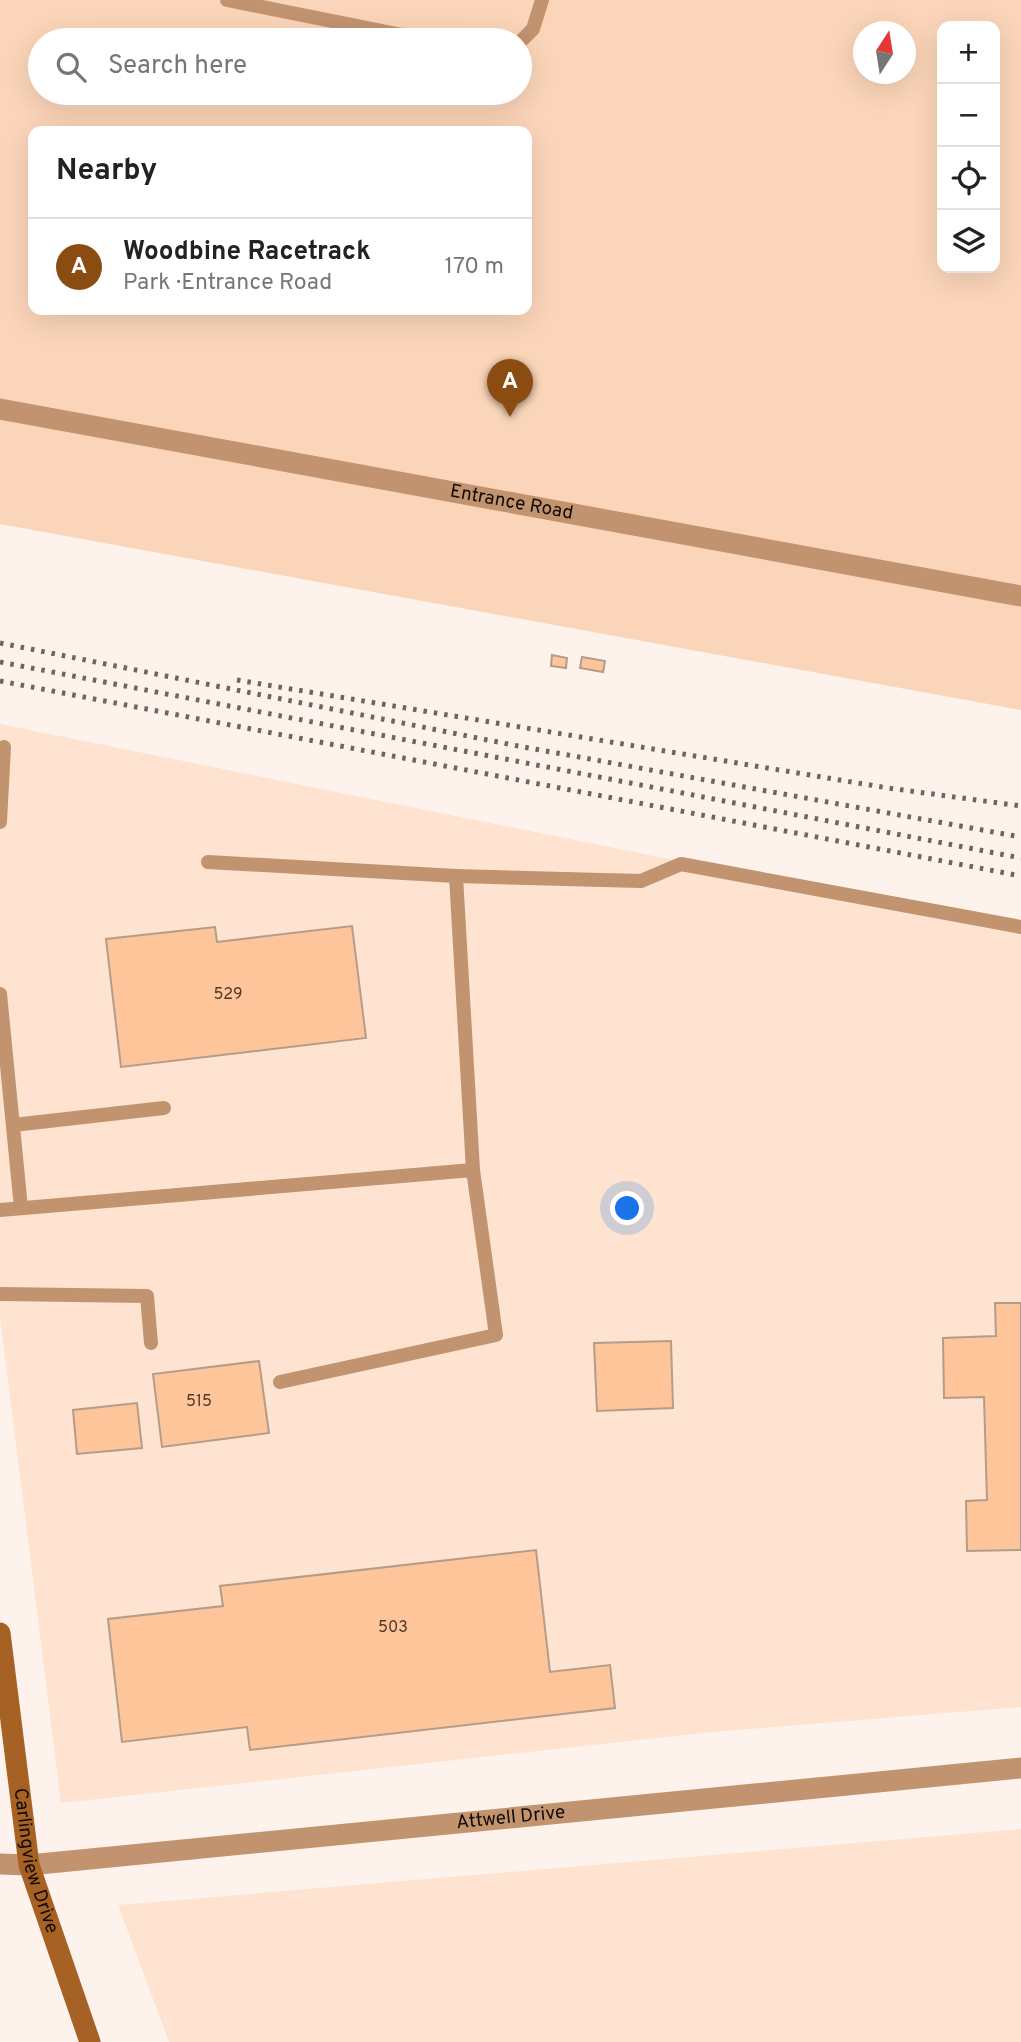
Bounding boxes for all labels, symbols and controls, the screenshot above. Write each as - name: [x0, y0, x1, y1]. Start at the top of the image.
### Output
- north arrow: [853, 21, 916, 84]
- map controls: [937, 21, 1000, 273]
- button: +: [937, 21, 1000, 84]
- search box: [28, 28, 532, 105]
- icon: search: [52, 48, 90, 86]
- text: Search here: [108, 50, 247, 83]
- button: −: [937, 84, 1000, 147]
- button: locate: [937, 147, 1000, 210]
- text: Nearby: [56, 153, 157, 190]
- button: layers: [937, 210, 1000, 273]
- text: Woodbine Racetrack: [123, 236, 371, 269]
- text: A: [71, 253, 87, 282]
- text: 170 m: [445, 253, 504, 282]
- text: Park · Entrance Road: [123, 269, 332, 298]
- pin: A: [487, 359, 533, 417]
- street label: Entrance Road: [448, 480, 575, 526]
- house number: 529: [213, 985, 243, 1005]
- your location: [610, 1191, 644, 1225]
- house number: 515: [186, 1392, 212, 1412]
- house number: 503: [378, 1618, 408, 1638]
- street label: Carlingview Drive: [7, 1787, 64, 1937]
- street label: Attwell Drive: [455, 1801, 566, 1835]

